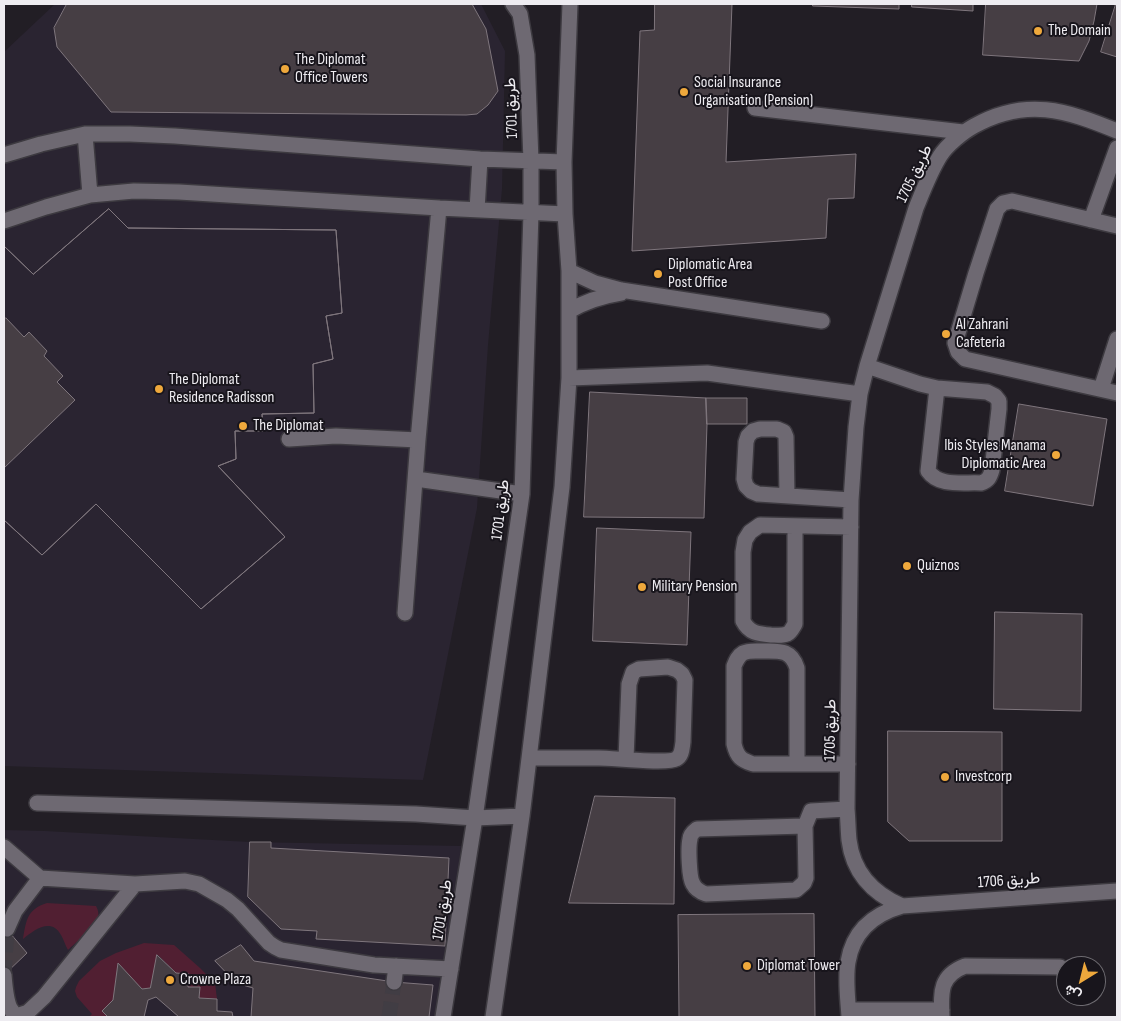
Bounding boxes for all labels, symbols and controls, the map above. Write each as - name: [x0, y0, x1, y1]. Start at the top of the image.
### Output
- place label: The Domain: [1048, 21, 1111, 41]
- marker: The Domain: [1032, 25, 1044, 37]
- place label: The Diplomat Office Towers: [295, 50, 368, 88]
- marker: The Diplomat Office Towers: [279, 63, 291, 75]
- place label: Social Insurance Organisation (Pension): [694, 73, 813, 111]
- street label: طريق 1701: [501, 77, 523, 139]
- marker: Social Insurance Organisation (Pension): [678, 86, 690, 98]
- street label: طريق 1705: [893, 142, 937, 206]
- place label: Diplomatic Area Post Office: [668, 255, 752, 293]
- marker: Diplomatic Area Post Office: [652, 268, 664, 280]
- place label: Al Zahrani Cafeteria: [956, 315, 1008, 353]
- marker: Al Zahrani Cafeteria: [940, 328, 952, 340]
- place label: The Diplomat Residence Radisson: [169, 370, 274, 408]
- marker: The Diplomat Residence Radisson: [153, 383, 165, 395]
- place label: The Diplomat: [253, 416, 324, 436]
- marker: The Diplomat: [237, 420, 249, 432]
- place label: Ibis Styles Manama Diplomatic Area: [944, 436, 1046, 474]
- marker: Ibis Styles Manama Diplomatic Area: [1050, 449, 1062, 461]
- street label: طريق 1701: [488, 478, 514, 542]
- place label: Quiznos: [917, 556, 960, 576]
- marker: Quiznos: [901, 560, 913, 572]
- place label: Military Pension: [652, 577, 737, 597]
- marker: Military Pension: [636, 581, 648, 593]
- street label: طريق 1705: [821, 699, 841, 761]
- place label: Investcorp: [955, 767, 1012, 787]
- marker: Investcorp: [939, 771, 951, 783]
- street label: طريق 1706: [977, 869, 1041, 893]
- street label: طريق 1701: [429, 878, 457, 942]
- place label: Diplomat Tower: [757, 956, 840, 976]
- north arrow: [1056, 956, 1106, 1006]
- marker: Diplomat Tower: [741, 960, 753, 972]
- place label: Crowne Plaza: [180, 970, 251, 990]
- marker: Crowne Plaza: [164, 974, 176, 986]
- text: ش: [1061, 981, 1084, 1005]

